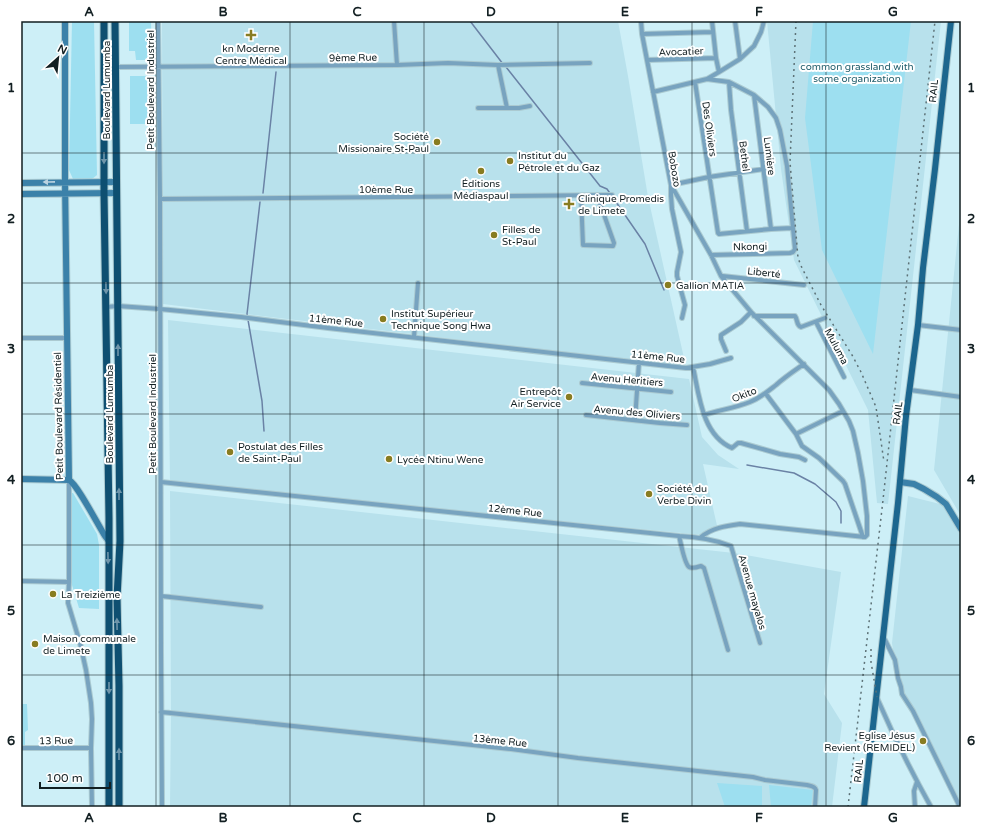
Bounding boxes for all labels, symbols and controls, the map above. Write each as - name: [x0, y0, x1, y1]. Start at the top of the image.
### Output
- text: A: [84, 4, 94, 20]
- text: B: [218, 4, 228, 20]
- text: C: [352, 4, 362, 20]
- text: D: [486, 4, 496, 20]
- text: E: [621, 4, 629, 20]
- text: F: [755, 4, 763, 20]
- text: G: [888, 4, 898, 20]
- marker: kn Moderne Centre Médical: [245, 29, 257, 41]
- street label: Petit Boulevard Industriel: [145, 30, 157, 150]
- north arrow: [38, 38, 78, 78]
- street label: Boulevard Lumumba: [101, 41, 113, 139]
- text: N: [55, 42, 69, 57]
- place label: kn Moderne Centre Médical: [215, 43, 287, 67]
- street label: Avocatier: [658, 45, 704, 59]
- street label: 9ème Rue: [329, 52, 378, 64]
- park label: common grassland with some organization: [800, 61, 914, 85]
- street label: RAIL: [927, 79, 941, 103]
- text: 1: [7, 80, 15, 96]
- text: 1: [967, 80, 975, 96]
- street label: Des Oliviers: [699, 101, 719, 158]
- place label: Société Missionaire St-Paul: [338, 131, 429, 155]
- street label: Lumière: [761, 136, 777, 176]
- marker: Société Missionaire St-Paul: [432, 137, 442, 147]
- street label: Bethel: [736, 140, 752, 172]
- place label: Institut du Pétrole et du Gaz: [518, 150, 600, 174]
- street label: Bobozo: [665, 150, 683, 188]
- one-way arrow: [101, 152, 108, 164]
- marker: Institut du Pétrole et du Gaz: [505, 156, 515, 166]
- marker: Éditions Médiaspaul: [476, 166, 486, 176]
- place label: Éditions Médiaspaul: [454, 178, 508, 202]
- one-way arrow: [42, 179, 55, 185]
- street label: 10ème Rue: [359, 184, 414, 196]
- place label: Clinique Promedis de Limete: [578, 193, 664, 217]
- marker: Clinique Promedis de Limete: [563, 198, 575, 210]
- text: 2: [7, 211, 15, 227]
- text: 2: [967, 211, 975, 227]
- place label: Filles de St-Paul: [502, 224, 541, 248]
- marker: Filles de St-Paul: [489, 230, 499, 240]
- street label: Nkongi: [733, 241, 767, 253]
- street label: Liberté: [747, 265, 781, 281]
- marker: Gallion MATIA: [663, 280, 673, 290]
- place label: Gallion MATIA: [676, 280, 744, 292]
- one-way arrow: [103, 282, 109, 295]
- place label: Institut Supérieur Technique Song Hwa: [391, 308, 491, 332]
- street label: 11ème Rue: [308, 312, 364, 330]
- marker: Institut Supérieur Technique Song Hwa: [378, 314, 388, 324]
- street label: Muluma: [822, 326, 851, 367]
- text: 3: [7, 341, 15, 357]
- text: 3: [967, 341, 975, 357]
- one-way arrow: [115, 343, 121, 356]
- street label: 11ème Rue: [630, 348, 686, 366]
- street label: Petit Boulevard Résidentiel: [52, 352, 66, 480]
- street label: Petit Boulevard Industriel: [147, 354, 159, 474]
- street label: Boulevard Lumumba: [104, 365, 116, 463]
- street label: Avenu Heritiers: [590, 371, 664, 389]
- street label: Okito: [730, 385, 759, 405]
- place label: Entrepôt Air Service: [510, 386, 561, 410]
- marker: Entrepôt Air Service: [564, 392, 574, 402]
- street label: RAIL: [891, 401, 905, 425]
- street label: Avenu des Oliviers: [593, 403, 681, 423]
- place label: Postulat des Filles de Saint-Paul: [238, 441, 323, 465]
- marker: Postulat des Filles de Saint-Paul: [225, 447, 235, 457]
- marker: Lycée Ntinu Wene: [384, 454, 394, 464]
- place label: Lycée Ntinu Wene: [397, 454, 484, 466]
- text: 4: [7, 472, 16, 488]
- text: 4: [967, 472, 976, 488]
- place label: Société du Verbe Divin: [657, 483, 711, 507]
- one-way arrow: [116, 487, 122, 500]
- marker: Société du Verbe Divin: [644, 489, 654, 499]
- street label: 12ème Rue: [487, 502, 543, 520]
- one-way arrow: [105, 552, 111, 565]
- street label: Avenue mayalos: [736, 553, 769, 631]
- marker: La Treizième: [48, 589, 58, 599]
- place label: La Treizième: [61, 589, 121, 601]
- text: 5: [7, 603, 15, 619]
- text: 5: [967, 603, 975, 619]
- one-way arrow: [114, 617, 120, 630]
- place label: Maison communale de Limete: [43, 633, 136, 657]
- marker: Maison communale de Limete: [30, 639, 40, 649]
- one-way arrow: [106, 682, 112, 695]
- place label: Eglise Jésus Revient (REMIDEL): [824, 730, 915, 754]
- street label: 13ème Rue: [472, 732, 528, 750]
- text: 6: [7, 733, 15, 749]
- text: 6: [967, 733, 975, 749]
- street label: 13 Rue: [39, 735, 73, 747]
- marker: Eglise Jésus Revient (REMIDEL): [918, 736, 928, 746]
- one-way arrow: [116, 747, 122, 760]
- street label: RAIL: [852, 759, 866, 783]
- scale bar: [40, 764, 110, 790]
- text: 100 m: [46, 771, 83, 785]
- text: A: [84, 810, 94, 826]
- text: B: [218, 810, 228, 826]
- text: C: [352, 810, 362, 826]
- text: D: [486, 810, 496, 826]
- text: E: [621, 810, 629, 826]
- text: F: [755, 810, 763, 826]
- text: G: [888, 810, 898, 826]

